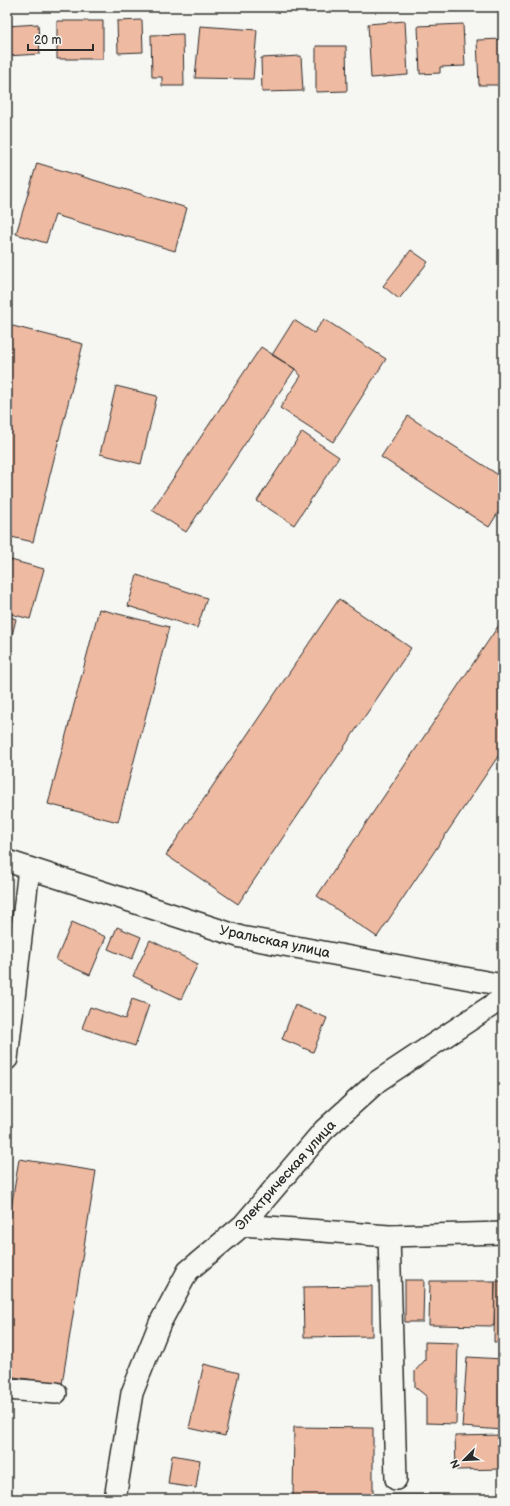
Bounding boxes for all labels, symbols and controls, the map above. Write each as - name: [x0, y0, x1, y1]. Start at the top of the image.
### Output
- scale bar: [28, 26, 93, 52]
- text: 20 m: [34, 33, 61, 48]
- street label: Уральская улица: [218, 921, 333, 962]
- street label: Электрическая улица: [231, 1116, 340, 1234]
- north arrow: [444, 1440, 484, 1480]
- text: N: [448, 1457, 463, 1470]

